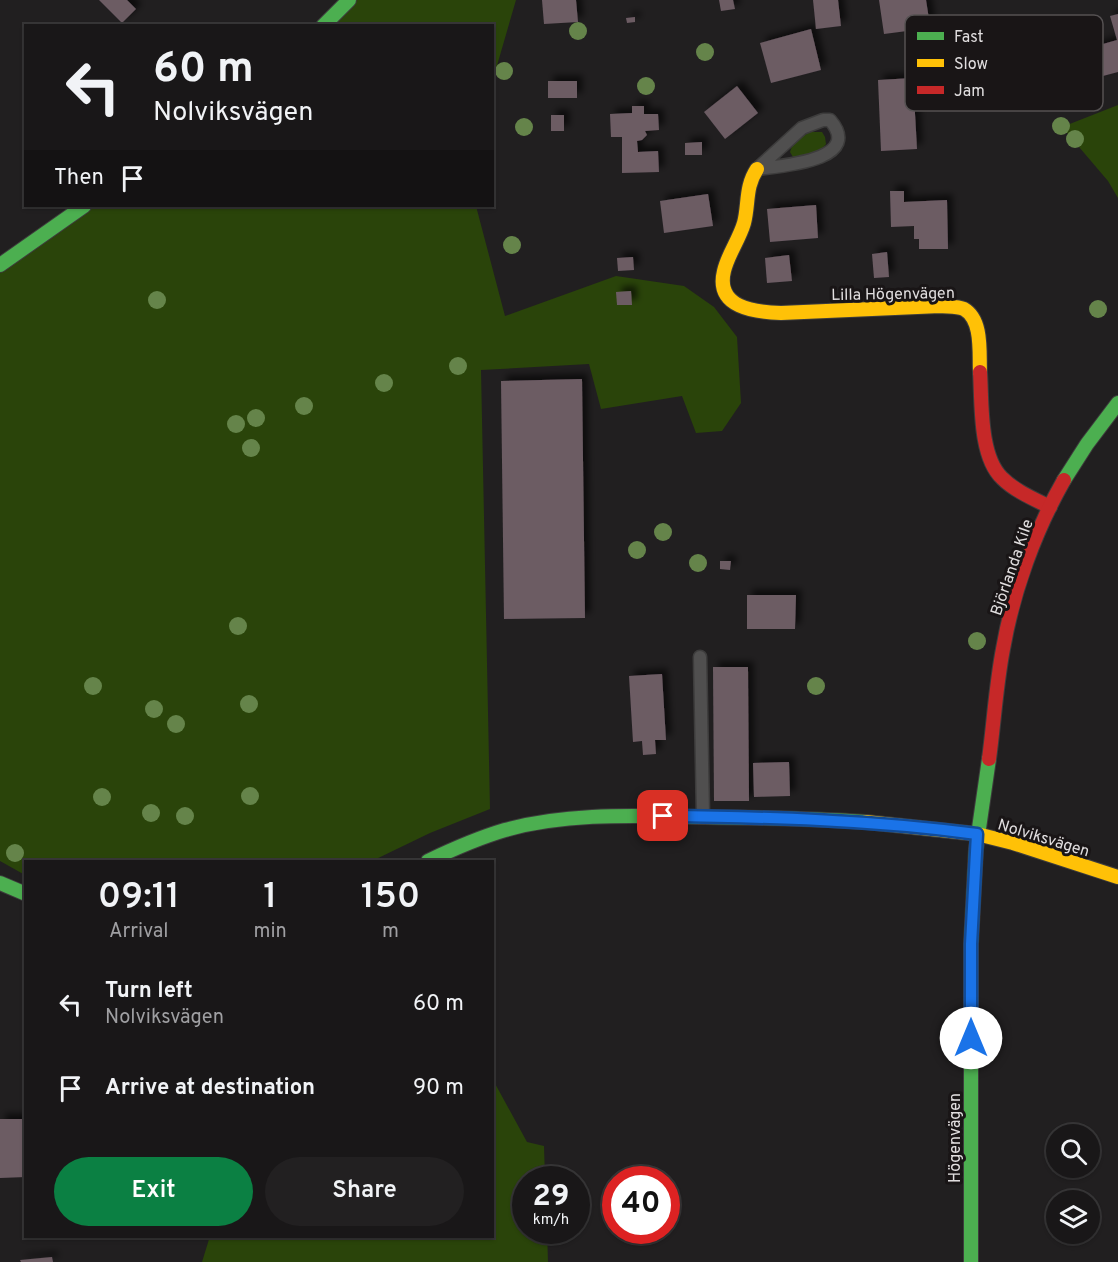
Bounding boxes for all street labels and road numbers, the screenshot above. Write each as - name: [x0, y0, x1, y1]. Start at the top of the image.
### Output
- street label: Lilla Högenvägen: [831, 284, 955, 306]
- street label: Björlanda Kile: [987, 517, 1039, 618]
- street label: Nolviksvägen: [995, 815, 1092, 862]
- street label: Högenvägen: [946, 1093, 966, 1183]

